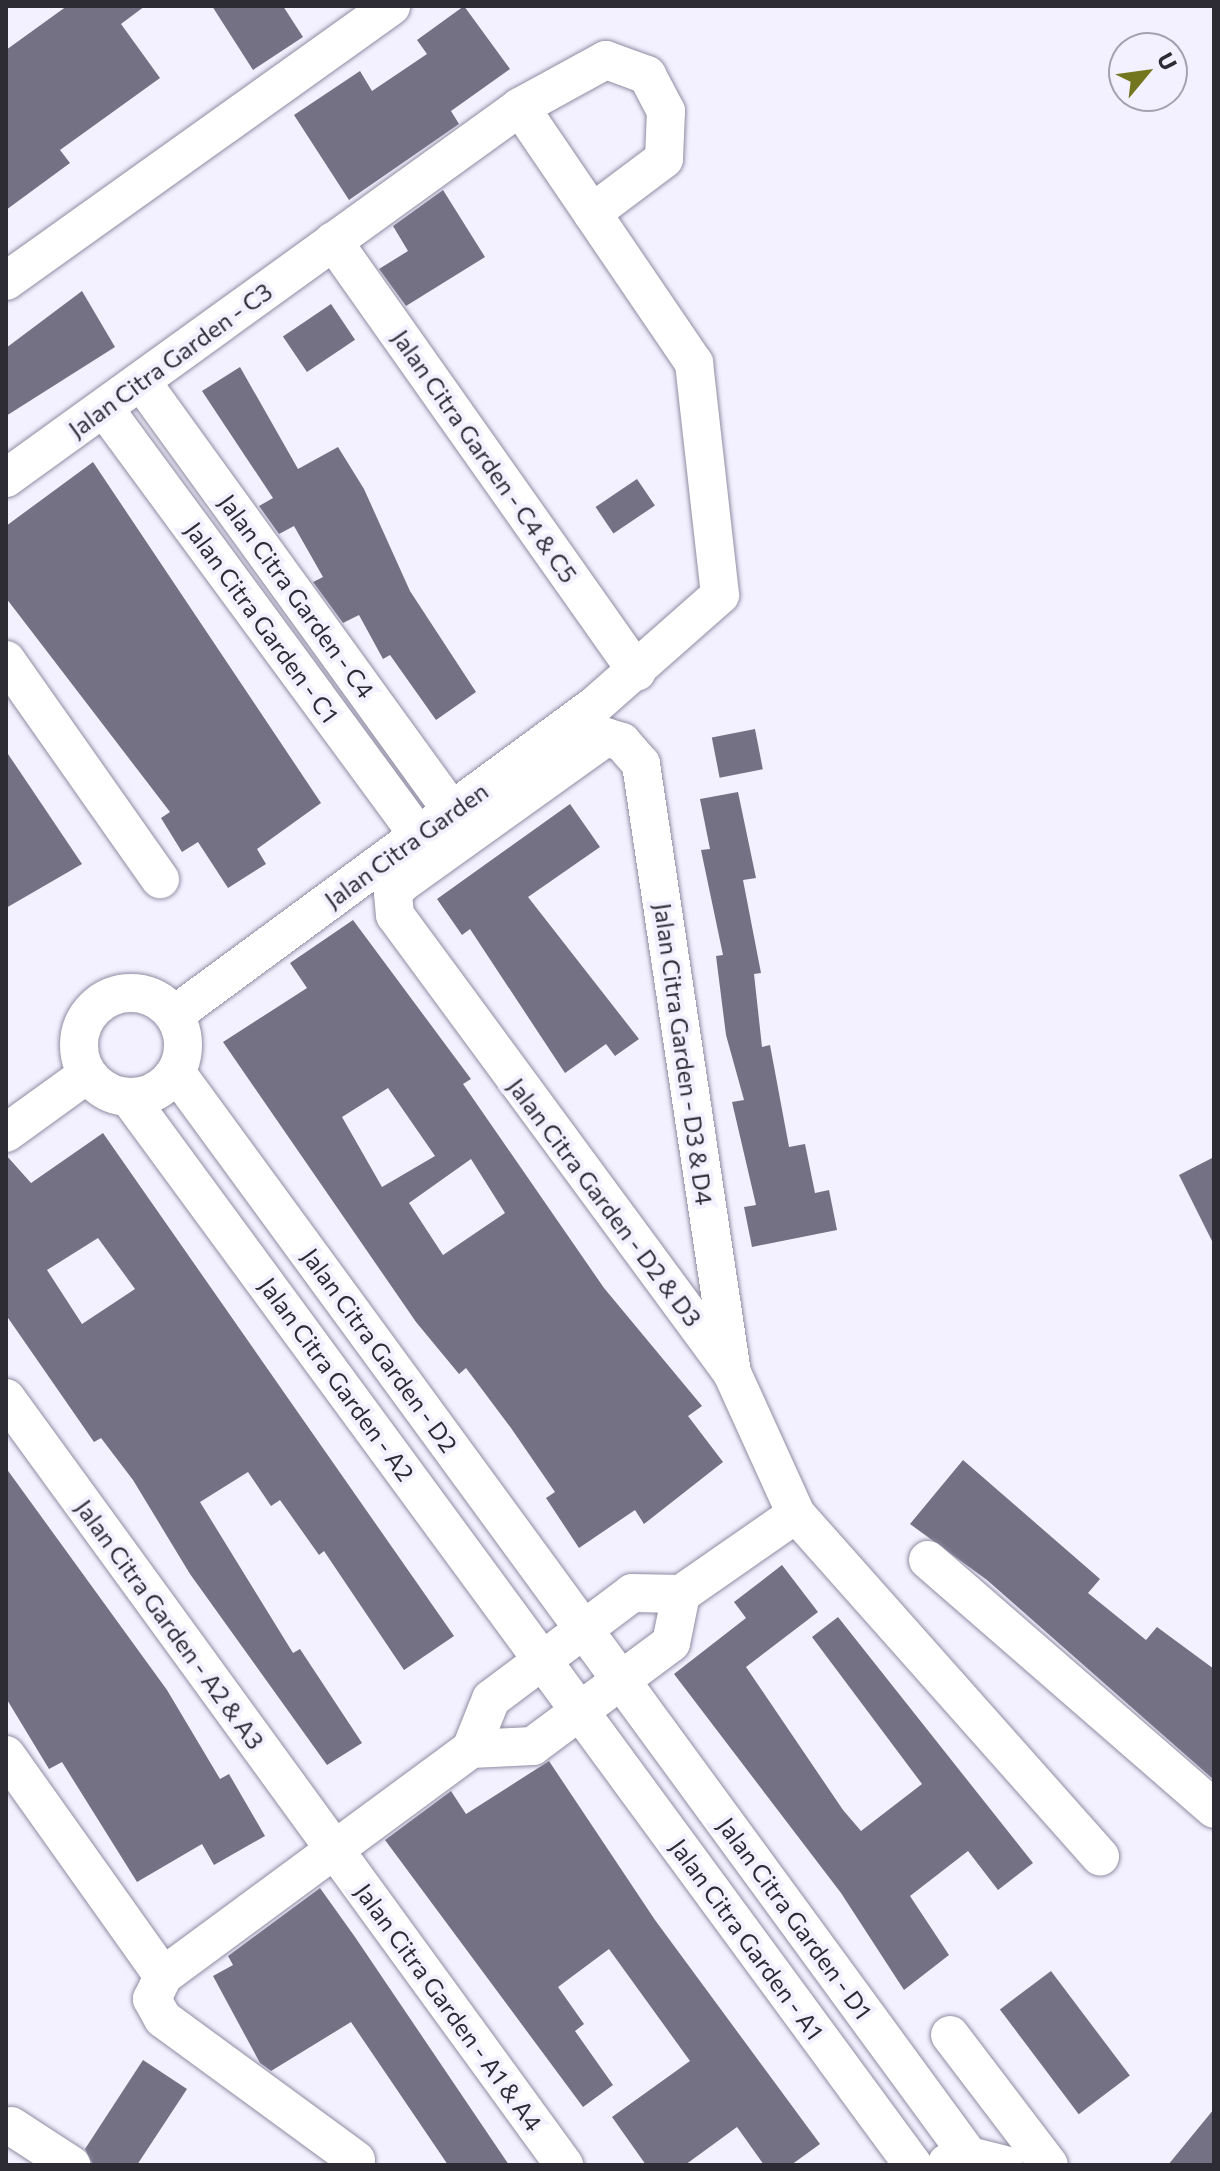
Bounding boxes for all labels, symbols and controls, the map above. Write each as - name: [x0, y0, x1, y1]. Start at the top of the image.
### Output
- north arrow: [1108, 32, 1188, 112]
- text: U: [1152, 48, 1183, 75]
- street label: Jalan Citra Garden - C3: [63, 276, 277, 444]
- street label: Jalan Citra Garden - C4 & C5: [387, 324, 583, 588]
- street label: Jalan Citra Garden - C4: [213, 488, 381, 704]
- street label: Jalan Citra Garden - C1: [179, 516, 345, 728]
- street label: Jalan Citra Garden: [319, 776, 493, 914]
- street label: Jalan Citra Garden - D3 & D4: [649, 901, 719, 1207]
- street label: Jalan Citra Garden - D2 & D3: [502, 1072, 708, 1332]
- street label: Jalan Citra Garden - D2: [296, 1242, 464, 1458]
- street label: Jalan Citra Garden - A2: [254, 1272, 420, 1486]
- street label: Jalan Citra Garden - A2 & A3: [70, 1494, 270, 1754]
- street label: Jalan Citra Garden - D1: [712, 1812, 878, 2024]
- street label: Jalan Citra Garden - A1: [664, 1833, 830, 2045]
- street label: Jalan Citra Garden - A1 & A4: [349, 1878, 549, 2136]

